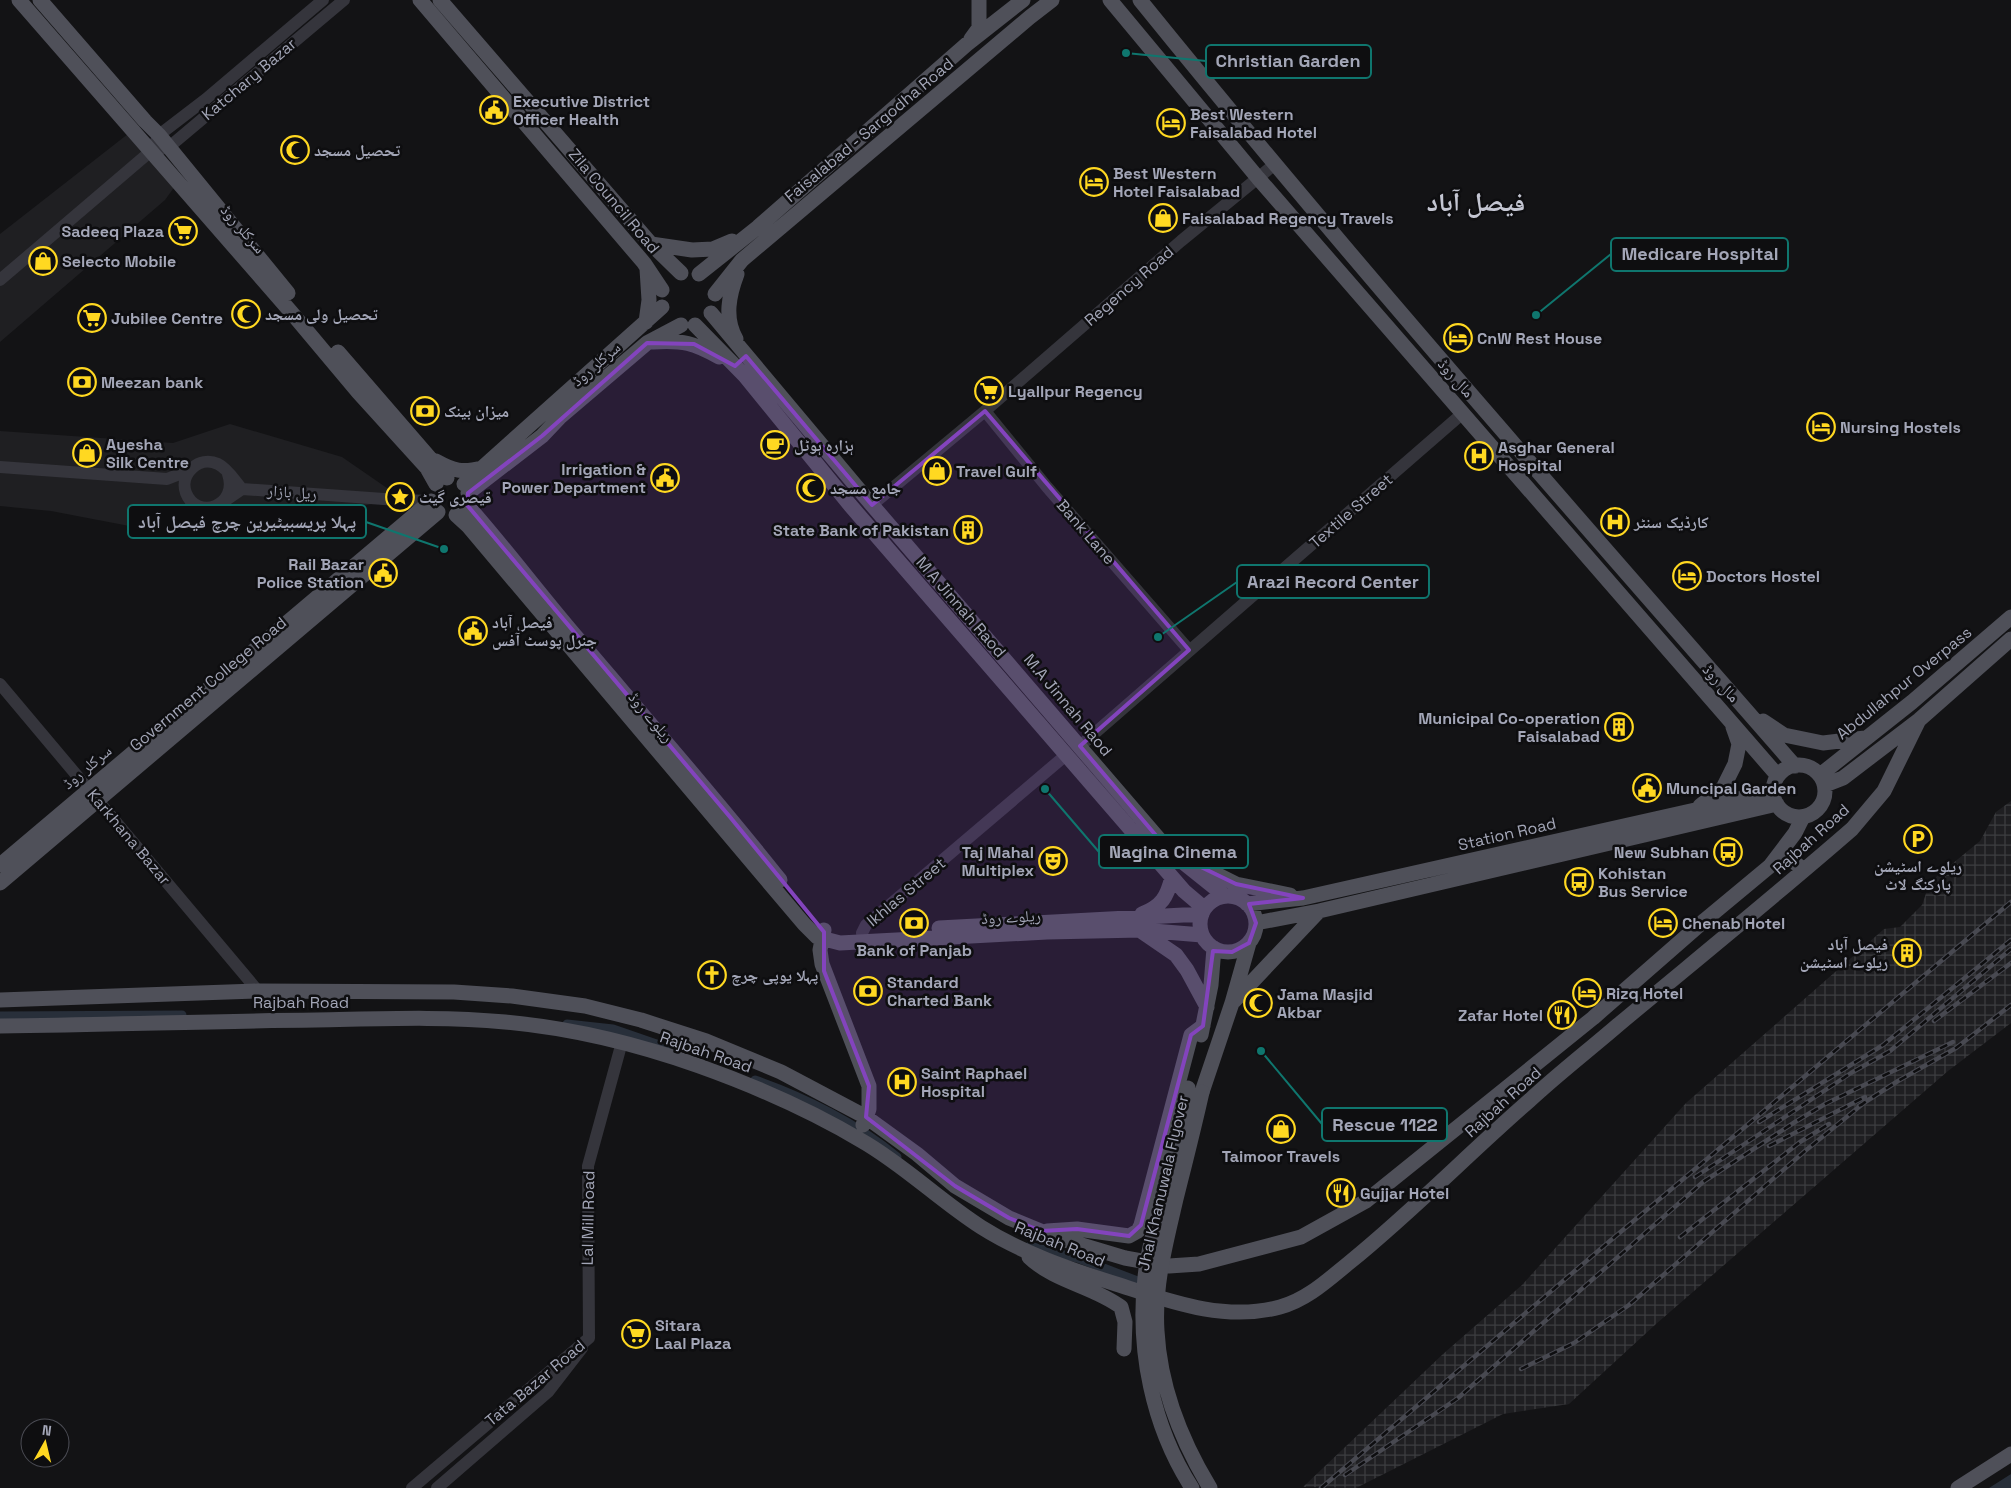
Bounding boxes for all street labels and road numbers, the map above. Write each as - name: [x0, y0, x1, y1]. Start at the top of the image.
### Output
- street label: Katchary Bazar: [197, 33, 301, 125]
- street label: Faisalabad - Sargodha Road: [780, 53, 958, 207]
- street label: Zila Council Road: [564, 144, 664, 258]
- street label: سرکلر روڈ: [216, 200, 270, 258]
- street label: Regency Road: [1080, 241, 1178, 331]
- street label: سرکلر روڈ: [567, 337, 625, 391]
- street label: مال روڈ: [1433, 354, 1479, 402]
- street label: Textile Street: [1305, 469, 1397, 553]
- street label: ریل بازار: [265, 480, 318, 504]
- street label: Bank Lane: [1052, 495, 1120, 569]
- street label: M A Jinnah Raod: [911, 552, 1011, 662]
- street label: Government College Road: [125, 612, 291, 756]
- street label: Abdullahpur Overpass: [1832, 622, 1976, 744]
- street label: M.A Jinnah Raod: [1019, 649, 1117, 761]
- street label: مال روڈ: [1698, 659, 1744, 707]
- street label: ریلوے روڈ: [624, 687, 678, 747]
- street label: سرکلر روڈ: [58, 740, 116, 794]
- street label: Karkhana Bazar: [83, 785, 175, 889]
- street label: Rajbah Road: [1768, 799, 1854, 879]
- street label: Station Road: [1456, 813, 1558, 855]
- street label: Ikhlas Street: [862, 853, 950, 931]
- street label: ریلوے روڈ: [981, 905, 1041, 929]
- street label: Rajbah Road: [253, 992, 349, 1013]
- street label: Rajbah Road: [657, 1026, 755, 1078]
- street label: Rajbah Road: [1460, 1062, 1546, 1142]
- street label: Jhal Khanuwala Flyover: [1133, 1093, 1193, 1273]
- street label: Lal Mill Road: [577, 1170, 599, 1266]
- street label: Rajbah Road: [1012, 1216, 1108, 1272]
- street label: Tata Bazar Road: [481, 1335, 589, 1431]

